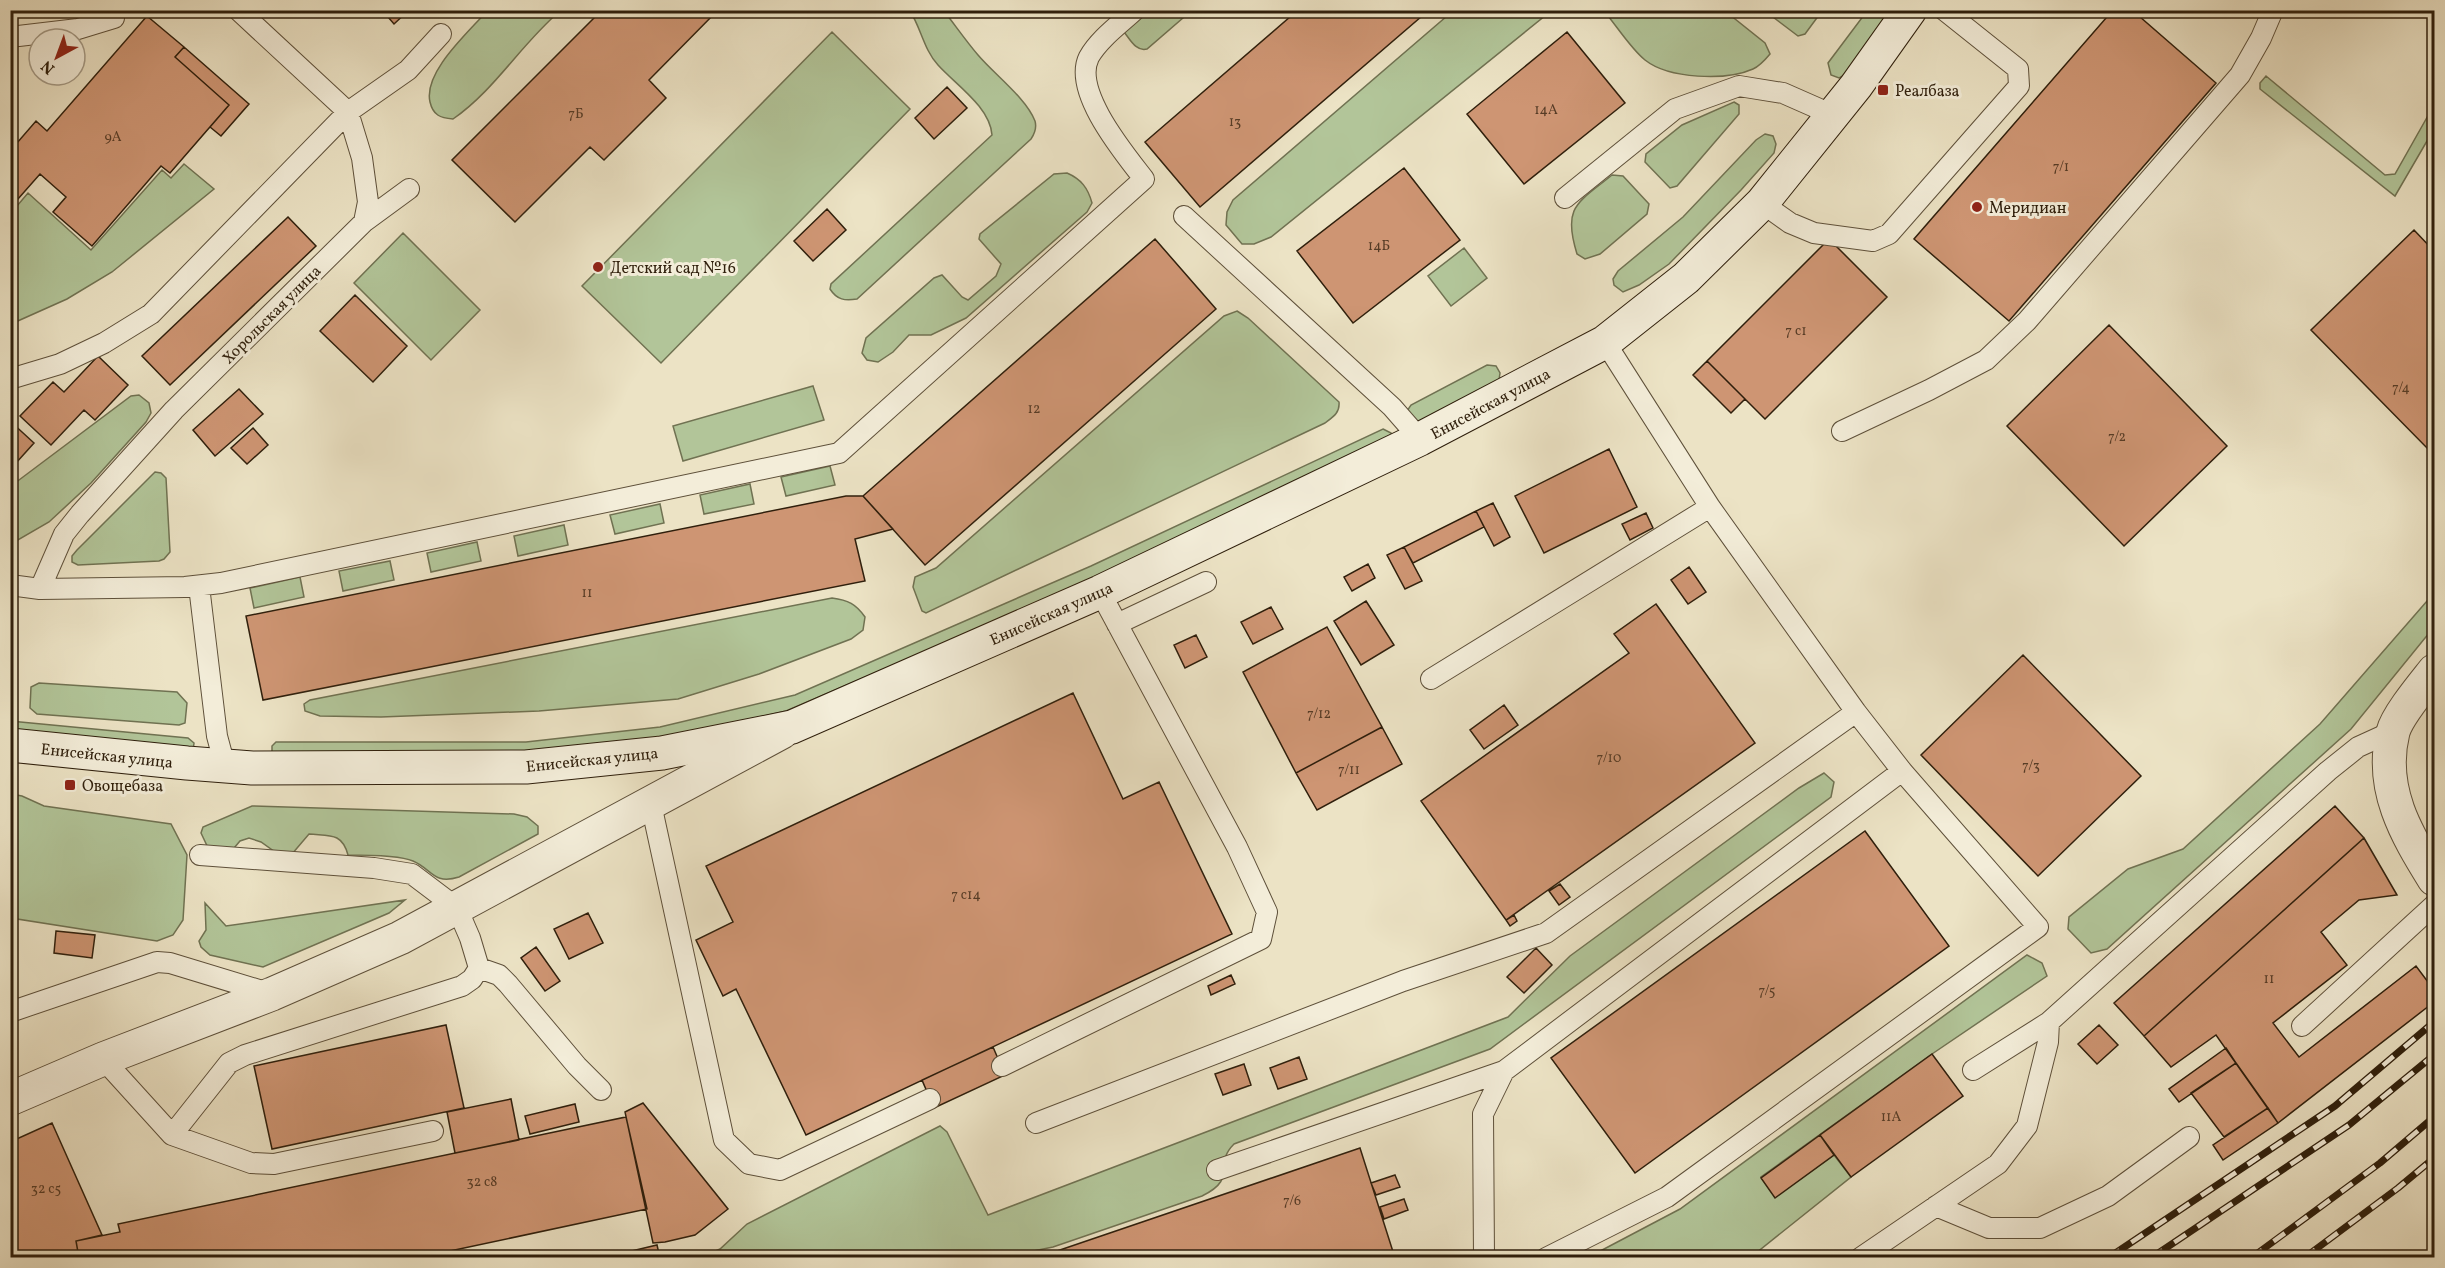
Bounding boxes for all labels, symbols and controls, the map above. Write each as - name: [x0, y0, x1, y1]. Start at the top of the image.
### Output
- north arrow: [27, 27, 87, 87]
- text: N: [37, 54, 60, 79]
- place label: Реалбаза: [1895, 81, 1960, 103]
- marker: Реалбаза: [1876, 83, 1890, 97]
- house number: 14А: [1534, 101, 1558, 120]
- house number: 7Б: [568, 105, 584, 124]
- house number: 13: [1229, 113, 1241, 132]
- house number: 9А: [104, 128, 122, 147]
- house number: 7/1: [2053, 158, 2069, 177]
- place label: Меридиан: [1989, 198, 2067, 220]
- marker: Меридиан: [1970, 200, 1984, 214]
- house number: 14Б: [1368, 237, 1390, 256]
- place label: Детский сад №16: [610, 258, 736, 280]
- marker: Детский сад №16: [591, 260, 605, 274]
- street label: Хорольская улица: [218, 261, 327, 370]
- house number: 7 с1: [1785, 322, 1807, 341]
- street label: Енисейская улица: [1427, 364, 1555, 446]
- house number: 7/4: [2392, 379, 2410, 398]
- house number: 12: [1028, 400, 1040, 419]
- house number: 7/2: [2108, 428, 2126, 447]
- street label: Енисейская улица: [987, 578, 1117, 652]
- house number: 11: [582, 584, 592, 603]
- house number: 7/12: [1307, 705, 1331, 724]
- street label: Енисейская улица: [40, 739, 174, 775]
- street label: Енисейская улица: [525, 743, 659, 779]
- house number: 7/10: [1597, 749, 1621, 768]
- house number: 7/3: [2022, 757, 2040, 776]
- house number: 7/11: [1338, 761, 1360, 780]
- place label: Овощебаза: [82, 776, 163, 798]
- marker: Овощебаза: [63, 778, 77, 792]
- house number: 7 с14: [951, 886, 981, 905]
- house number: 11: [2264, 970, 2274, 989]
- house number: 7/5: [1758, 982, 1776, 1001]
- house number: 11А: [1881, 1108, 1901, 1127]
- house number: 32 с8: [467, 1173, 497, 1192]
- house number: 32 с5: [31, 1180, 61, 1199]
- house number: 7/6: [1283, 1192, 1301, 1211]

